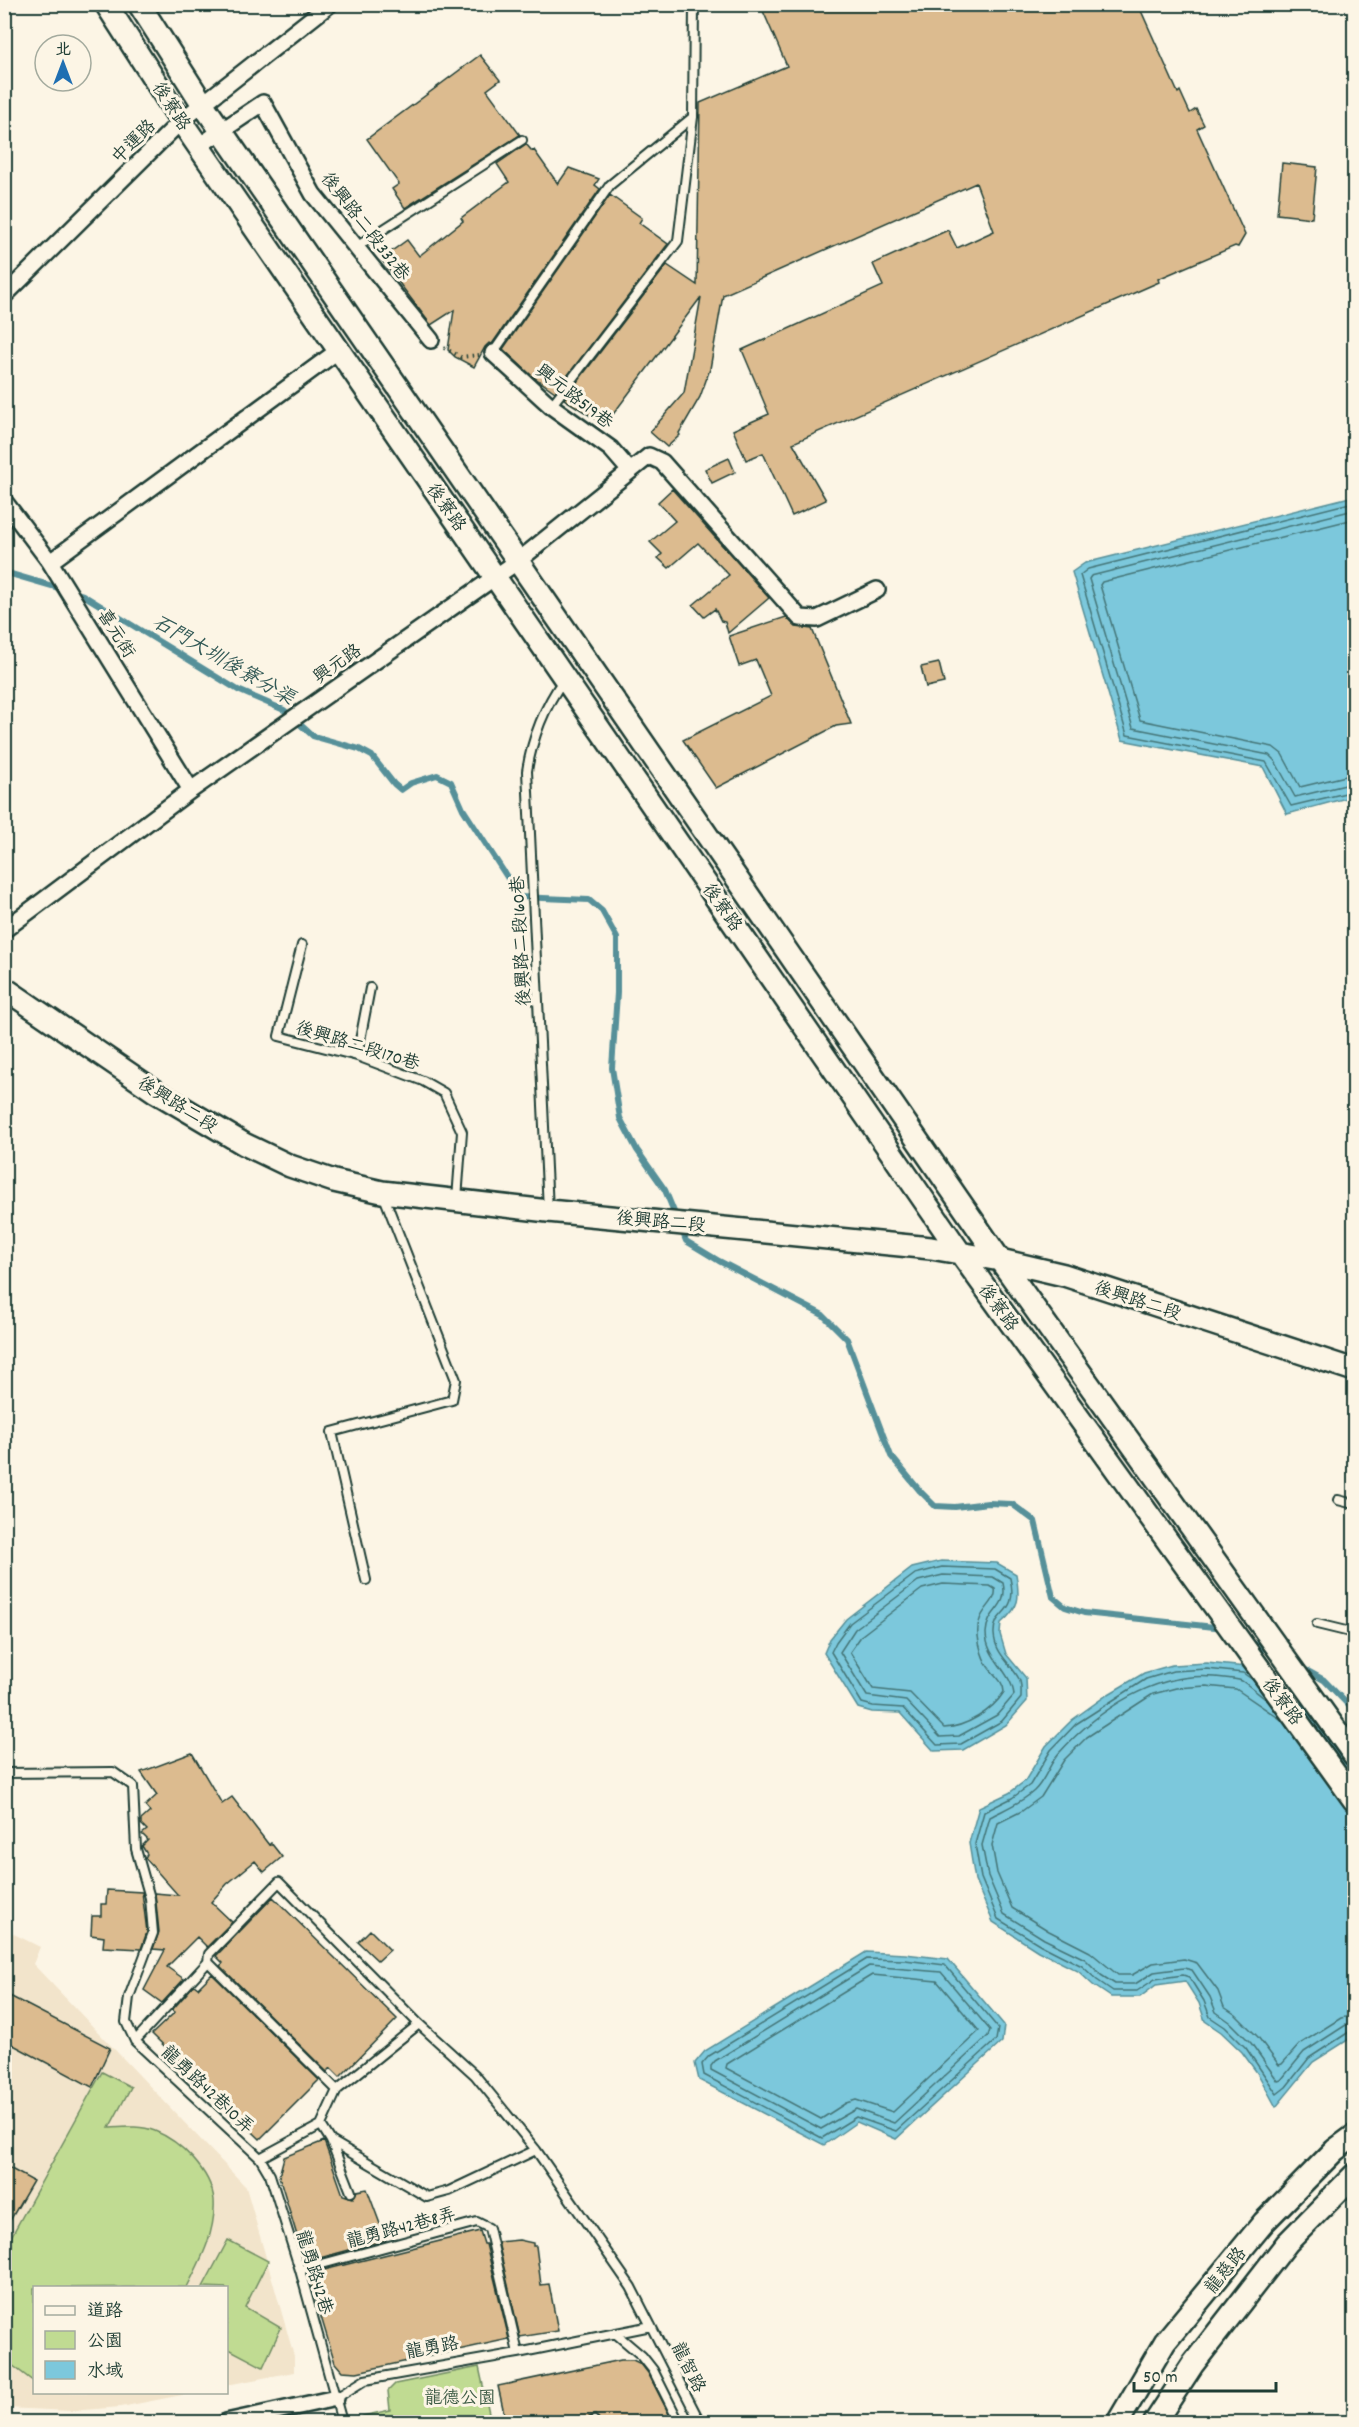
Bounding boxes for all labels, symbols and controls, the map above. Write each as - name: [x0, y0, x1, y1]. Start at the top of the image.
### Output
- north arrow: [33, 33, 93, 93]
- text: 北: [55, 39, 71, 62]
- street label: 後寮路: [145, 78, 195, 137]
- street label: 中運路: [107, 115, 163, 171]
- street label: 後興路二段332巷: [314, 168, 414, 287]
- street label: 興元路519巷: [529, 360, 618, 436]
- street label: 後寮路: [419, 479, 471, 538]
- street label: 喜元街: [90, 605, 140, 664]
- water label: 石門大圳後寮分渠: [146, 609, 301, 715]
- street label: 興元路: [309, 639, 368, 691]
- street label: 後興路二段160巷: [507, 875, 538, 1007]
- street label: 後寮路: [695, 879, 747, 938]
- street label: 後興路二段170巷: [292, 1017, 422, 1078]
- street label: 後興路二段: [132, 1072, 221, 1141]
- street label: 後興路二段: [615, 1207, 707, 1240]
- street label: 後興路二段: [1091, 1277, 1184, 1328]
- street label: 後寮路: [971, 1279, 1023, 1338]
- street label: 後寮路: [1255, 1673, 1307, 1732]
- street label: 龍勇路42巷10弄: [154, 2041, 258, 2141]
- street label: 龍勇路42巷8弄: [344, 2203, 459, 2256]
- street label: 龍勇路42巷: [288, 2227, 337, 2318]
- street label: 龍慈路: [1200, 2243, 1254, 2300]
- legend: [33, 2286, 228, 2394]
- text: 道路: [87, 2300, 123, 2325]
- text: 公園: [87, 2330, 123, 2355]
- street label: 龍勇路: [404, 2332, 461, 2367]
- street label: 龍智路: [663, 2338, 710, 2398]
- scale bar: [1134, 2355, 1276, 2393]
- text: 水域: [87, 2360, 123, 2385]
- text: 50 m: [1143, 2366, 1178, 2391]
- park label: 龍德公園: [424, 2387, 496, 2412]

